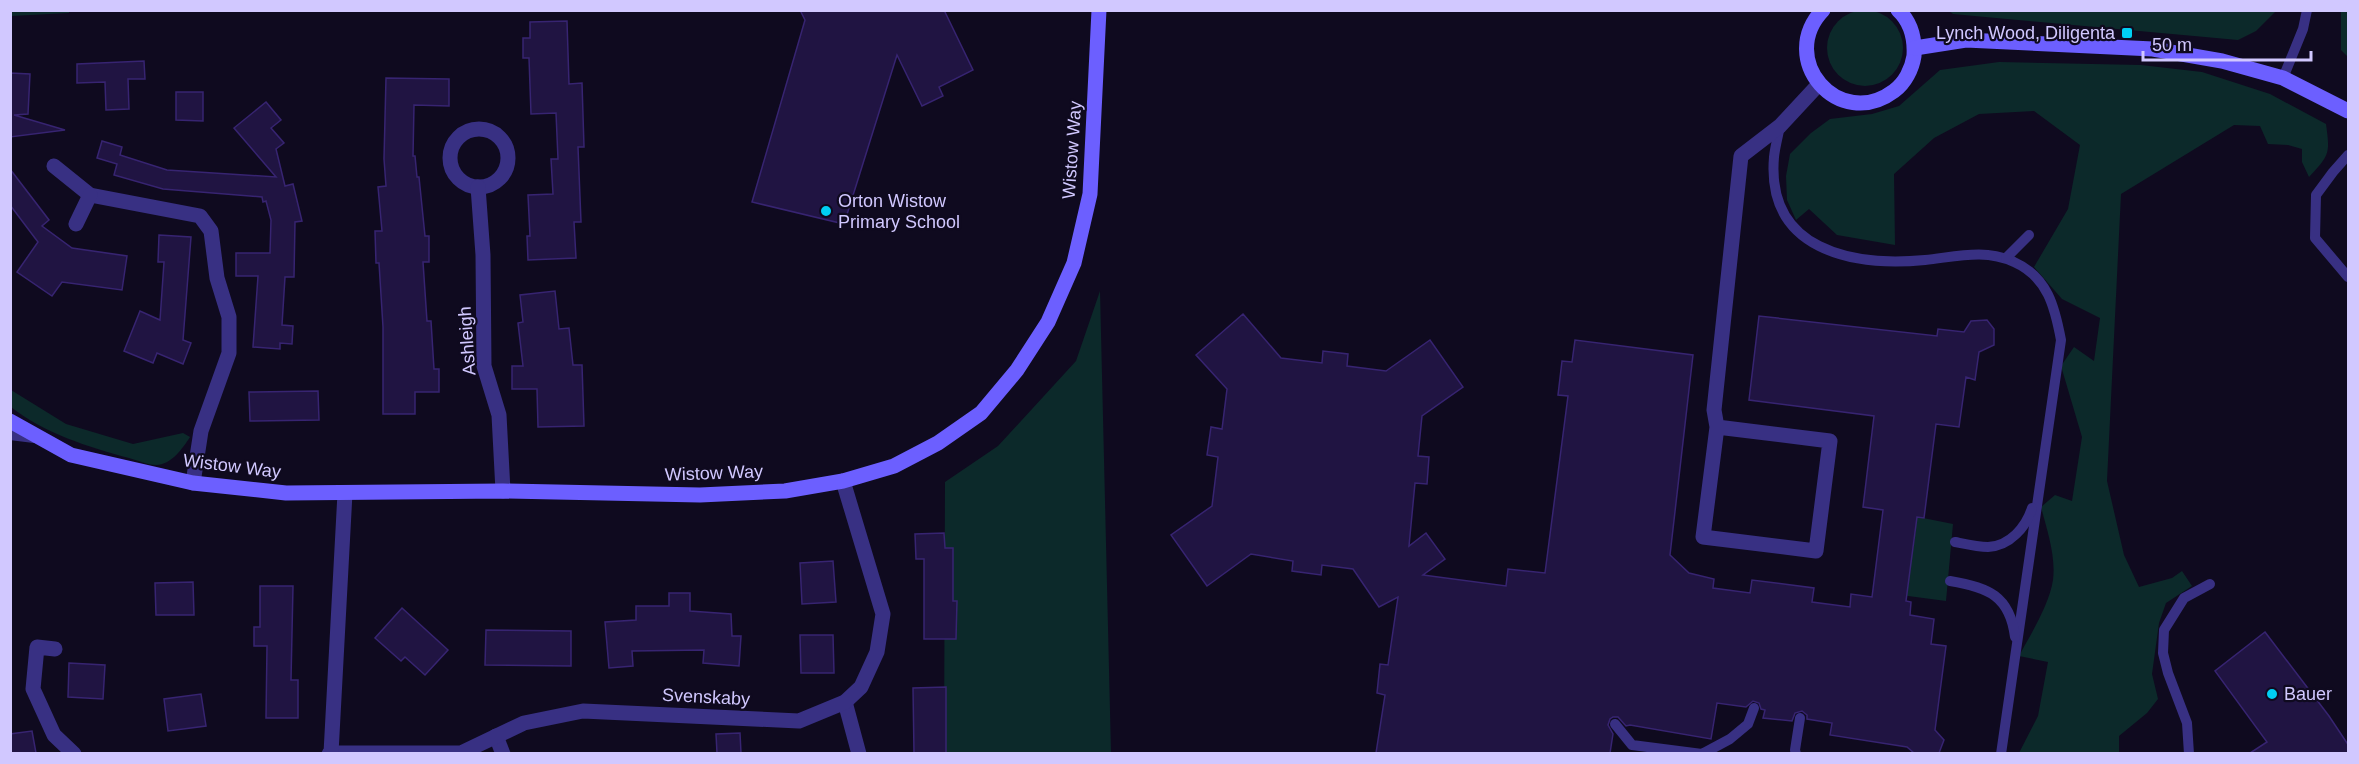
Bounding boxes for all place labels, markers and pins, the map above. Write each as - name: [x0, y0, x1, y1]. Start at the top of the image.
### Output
- place label: Lynch Wood, Diligenta: [1936, 23, 2116, 43]
- marker: Lynch Wood, Diligenta: [2120, 26, 2134, 40]
- place label: Orton Wistow Primary School: [838, 191, 960, 232]
- marker: Orton Wistow Primary School: [819, 204, 833, 218]
- place label: Bauer: [2284, 684, 2332, 704]
- marker: Bauer: [2265, 687, 2279, 701]

